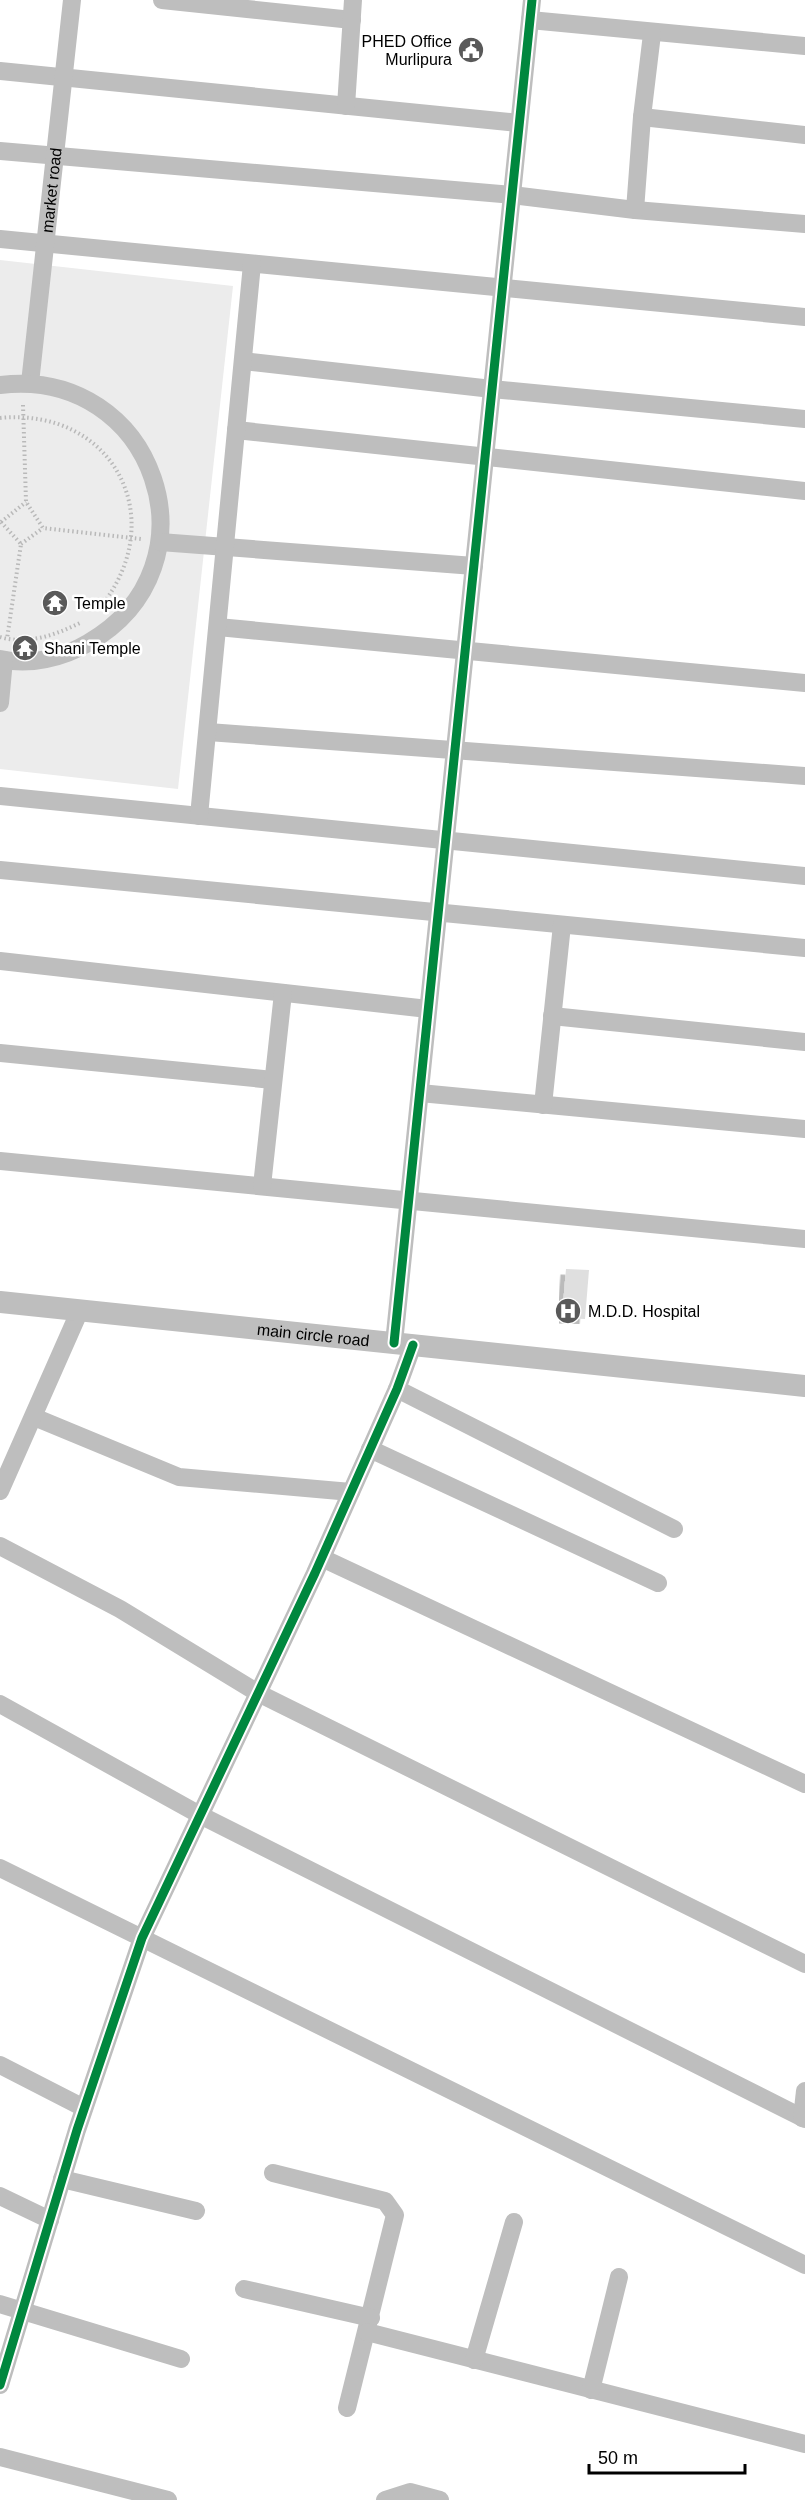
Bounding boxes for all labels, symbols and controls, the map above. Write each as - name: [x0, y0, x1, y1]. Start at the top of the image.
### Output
- place label: PHED Office Murlipura: [362, 33, 452, 68]
- public building icon: PHED Office Murlipura: [456, 35, 486, 65]
- street label: market road: [39, 147, 65, 234]
- temple icon: Temple: [40, 588, 70, 618]
- place label: Temple: [74, 595, 126, 612]
- temple icon: Shani Temple: [10, 633, 40, 663]
- place label: Shani Temple: [44, 640, 141, 657]
- hospital icon: M.D.D. Hospital: [553, 1296, 583, 1326]
- place label: M.D.D. Hospital: [588, 1303, 700, 1320]
- street label: main circle road: [256, 1321, 370, 1350]
- scale bar: [589, 2437, 745, 2475]
- text: 50 m: [598, 2448, 638, 2468]

